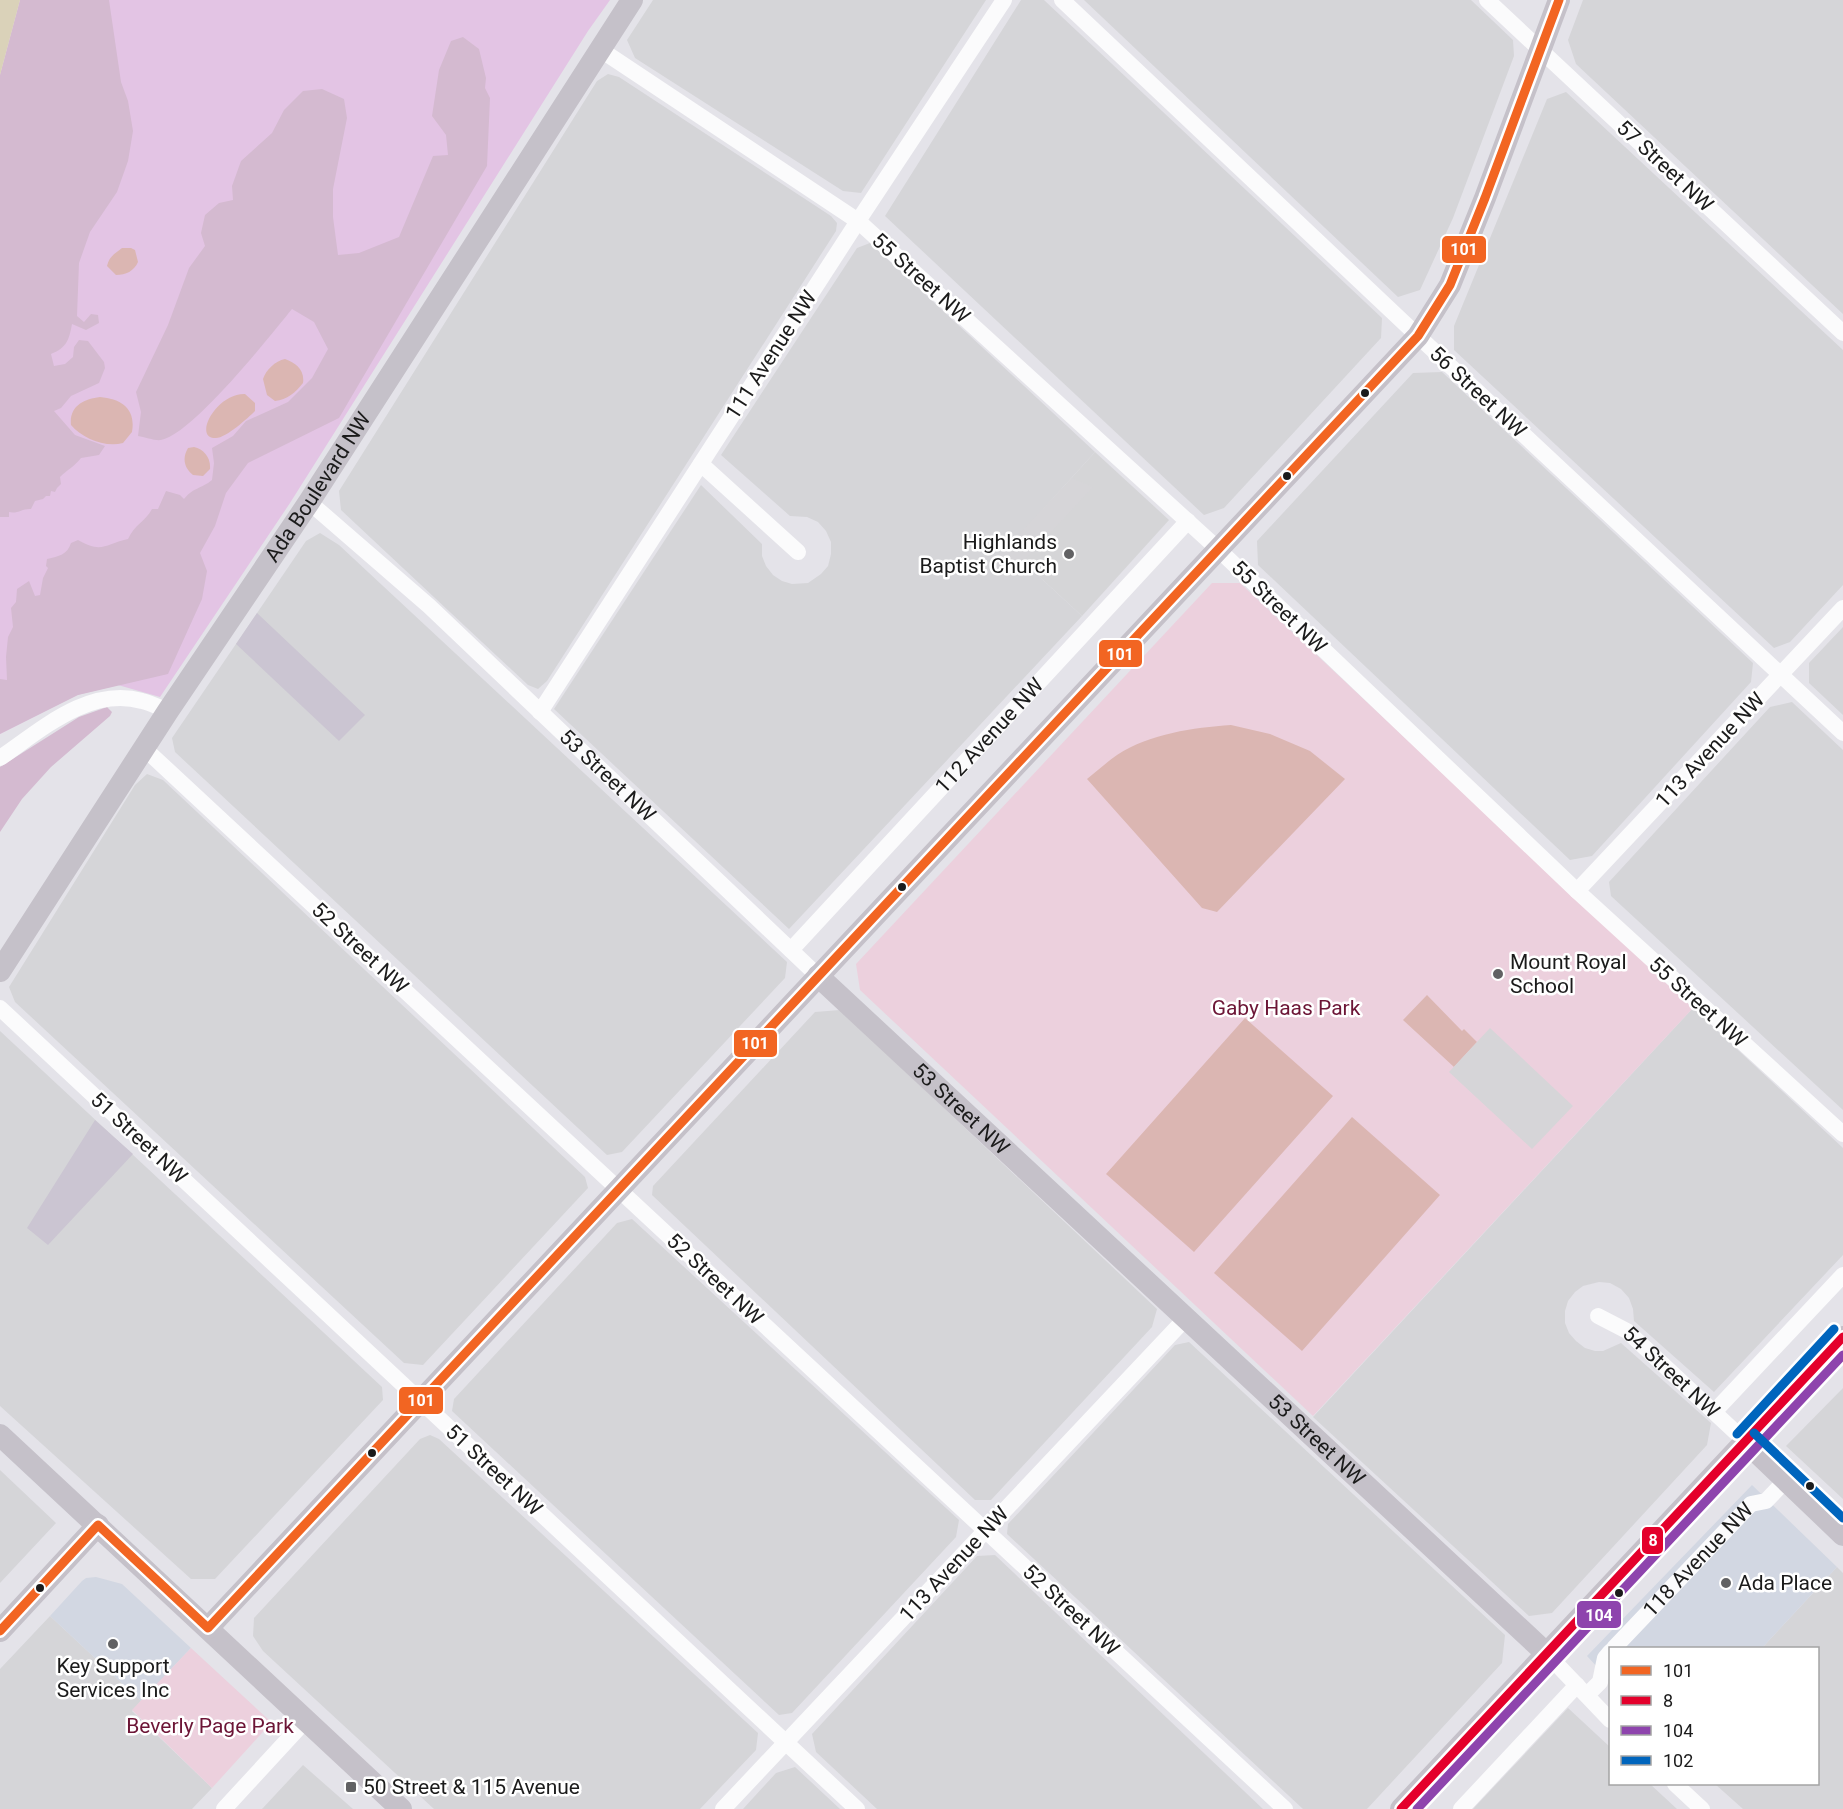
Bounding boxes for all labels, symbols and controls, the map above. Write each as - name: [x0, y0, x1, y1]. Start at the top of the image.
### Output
- street label: 57 Street NW: [1612, 115, 1718, 217]
- street label: 55 Street NW: [867, 228, 975, 328]
- line badge: 101: [1441, 235, 1487, 264]
- text: 101: [1450, 240, 1478, 259]
- street label: 111 Avenue NW: [721, 286, 822, 424]
- street label: 56 Street NW: [1425, 341, 1531, 443]
- unlabelled marker: [1359, 387, 1371, 399]
- street label: Ada Boulevard NW: [260, 407, 376, 566]
- unlabelled marker: [1281, 470, 1293, 482]
- place label: Highlands Baptist Church: [920, 530, 1057, 578]
- marker: Highlands Baptist Church: [1062, 547, 1076, 561]
- street label: 55 Street NW: [1226, 556, 1332, 659]
- line badge: 101: [1098, 639, 1143, 668]
- text: 101: [1106, 645, 1134, 664]
- street label: 112 Avenue NW: [930, 673, 1049, 798]
- street label: 113 Avenue NW: [1651, 687, 1770, 812]
- street label: 53 Street NW: [555, 725, 661, 827]
- unlabelled marker: [896, 881, 908, 893]
- street label: 52 Street NW: [307, 897, 413, 999]
- place label: Mount Royal School: [1510, 950, 1627, 998]
- street label: 55 Street NW: [1644, 952, 1752, 1052]
- marker: Mount Royal School: [1491, 967, 1505, 981]
- park label: Gaby Haas Park: [1212, 996, 1361, 1020]
- line badge: 101: [733, 1029, 778, 1058]
- text: 101: [741, 1034, 769, 1053]
- street label: 53 Street NW: [908, 1058, 1014, 1160]
- street label: 51 Street NW: [86, 1087, 192, 1189]
- street label: 52 Street NW: [662, 1228, 768, 1330]
- street label: 54 Street NW: [1618, 1321, 1725, 1423]
- line badge: 101: [398, 1386, 444, 1415]
- street label: 53 Street NW: [1263, 1389, 1370, 1491]
- text: 101: [407, 1391, 435, 1410]
- street label: 51 Street NW: [441, 1419, 547, 1521]
- unlabelled marker: [366, 1447, 378, 1459]
- unlabelled marker: [1804, 1480, 1816, 1492]
- street label: 113 Avenue NW: [895, 1501, 1014, 1626]
- street label: 118 Avenue NW: [1637, 1501, 1759, 1623]
- line badge: 8: [1641, 1526, 1664, 1555]
- street label: 52 Street NW: [1018, 1559, 1124, 1661]
- place label: Ada Place: [1738, 1571, 1832, 1595]
- marker: Ada Place: [1719, 1576, 1733, 1590]
- unlabelled marker: [34, 1582, 46, 1594]
- unlabelled marker: [1613, 1587, 1625, 1599]
- line badge: 104: [1576, 1600, 1622, 1629]
- text: 104: [1585, 1606, 1613, 1625]
- marker: Key Support Services Inc: [106, 1637, 120, 1651]
- legend: [1609, 1647, 1819, 1785]
- place label: Key Support Services Inc: [56, 1654, 170, 1702]
- text: 101: [1663, 1660, 1693, 1681]
- text: 8: [1663, 1690, 1673, 1711]
- park label: Beverly Page Park: [126, 1714, 294, 1738]
- text: 104: [1663, 1720, 1693, 1741]
- text: 102: [1663, 1750, 1693, 1771]
- place label: 50 Street & 115 Avenue: [363, 1775, 580, 1799]
- marker: 50 Street & 115 Avenue: [344, 1780, 358, 1794]

